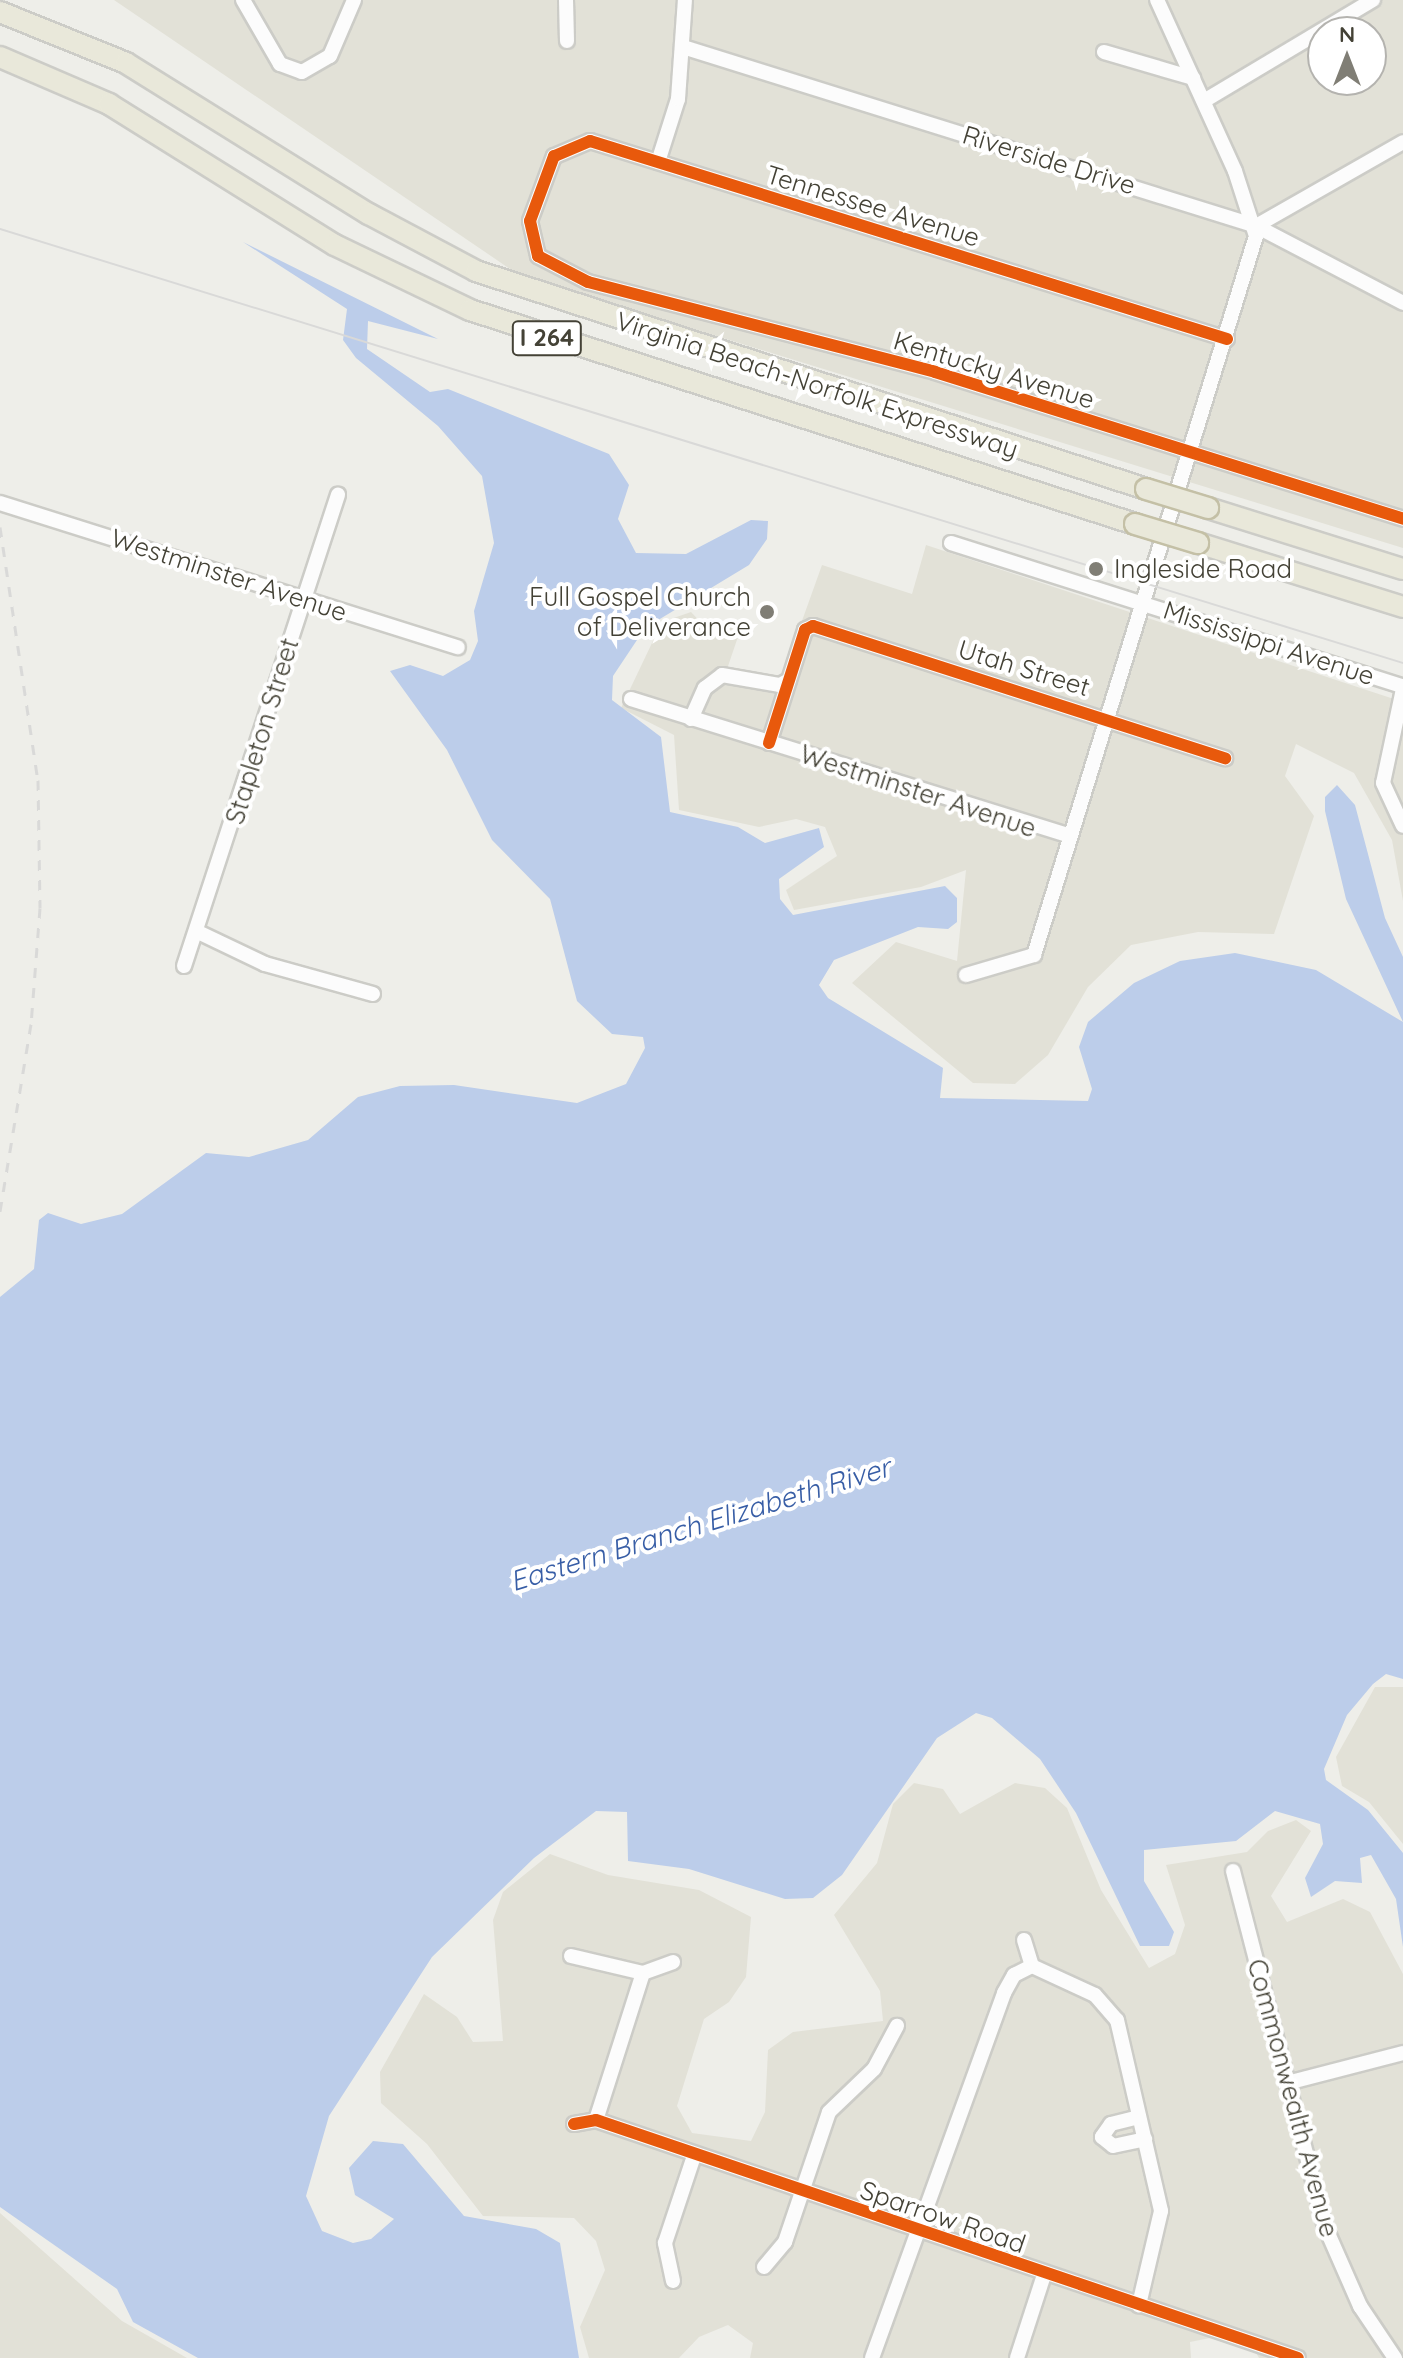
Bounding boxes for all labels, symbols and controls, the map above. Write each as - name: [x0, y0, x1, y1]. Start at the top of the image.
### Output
- north arrow: [1307, 16, 1387, 96]
- text: N: [1339, 20, 1355, 48]
- street label: Riverside Drive: [959, 119, 1139, 201]
- street label: Tennessee Avenue: [762, 159, 984, 253]
- street label: Virginia Beach-Norfolk Expressway: [612, 305, 1022, 465]
- road number: I 264: [511, 318, 583, 358]
- street label: Kentucky Avenue: [890, 325, 1098, 415]
- street label: Westminster Avenue: [107, 522, 351, 628]
- place label: Ingleside Road: [1114, 553, 1292, 585]
- marker: Ingleside Road: [1085, 558, 1107, 580]
- place label: Full Gospel Church of Deliverance: [529, 581, 751, 642]
- street label: Mississippi Avenue: [1160, 594, 1378, 692]
- marker: Full Gospel Church of Deliverance: [758, 603, 776, 621]
- street label: Utah Street: [954, 633, 1094, 703]
- street label: Stapleton Street: [219, 634, 305, 828]
- street label: Westminster Avenue: [796, 738, 1040, 844]
- water label: Eastern Branch Elizabeth River: [506, 1450, 894, 1598]
- street label: Commonwealth Avenue: [1241, 1956, 1345, 2240]
- street label: Sparrow Road: [856, 2174, 1030, 2260]

